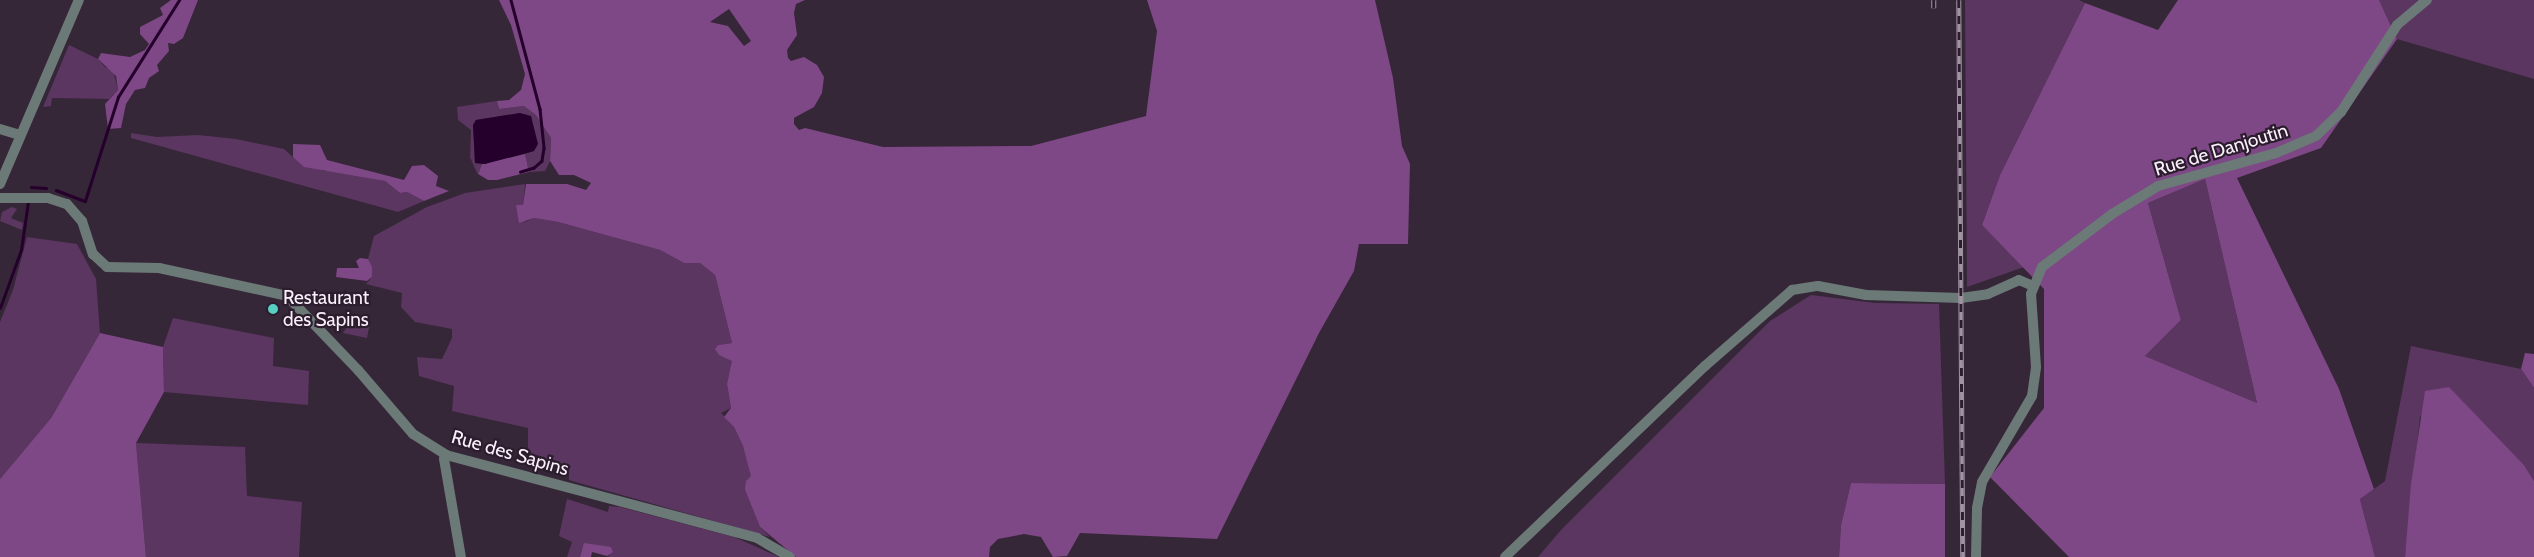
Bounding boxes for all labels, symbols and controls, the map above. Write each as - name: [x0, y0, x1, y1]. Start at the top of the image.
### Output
- street label: Rue de Danjoutin: [2151, 119, 2291, 181]
- place label: Restaurant des Sapins: [283, 287, 369, 331]
- marker: Restaurant des Sapins: [267, 303, 279, 315]
- street label: Rue des Sapins: [449, 425, 571, 481]

